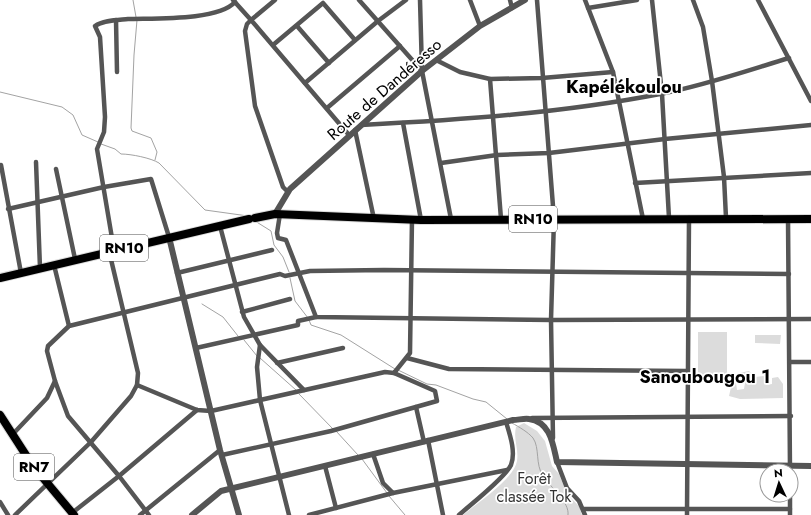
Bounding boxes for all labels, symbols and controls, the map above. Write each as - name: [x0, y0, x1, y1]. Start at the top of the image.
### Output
- street label: Route de Dandéresso: [322, 33, 447, 145]
- district label: Kapélékoulou: [566, 74, 682, 100]
- road number: RN10: [509, 206, 557, 232]
- road number: RN10: [100, 235, 148, 261]
- district label: Sanoubougou 1: [640, 364, 770, 390]
- road number: RN7: [14, 454, 54, 480]
- north arrow: [759, 463, 799, 503]
- text: N: [773, 465, 783, 481]
- park label: Forêt classée Tok: [497, 467, 572, 508]

